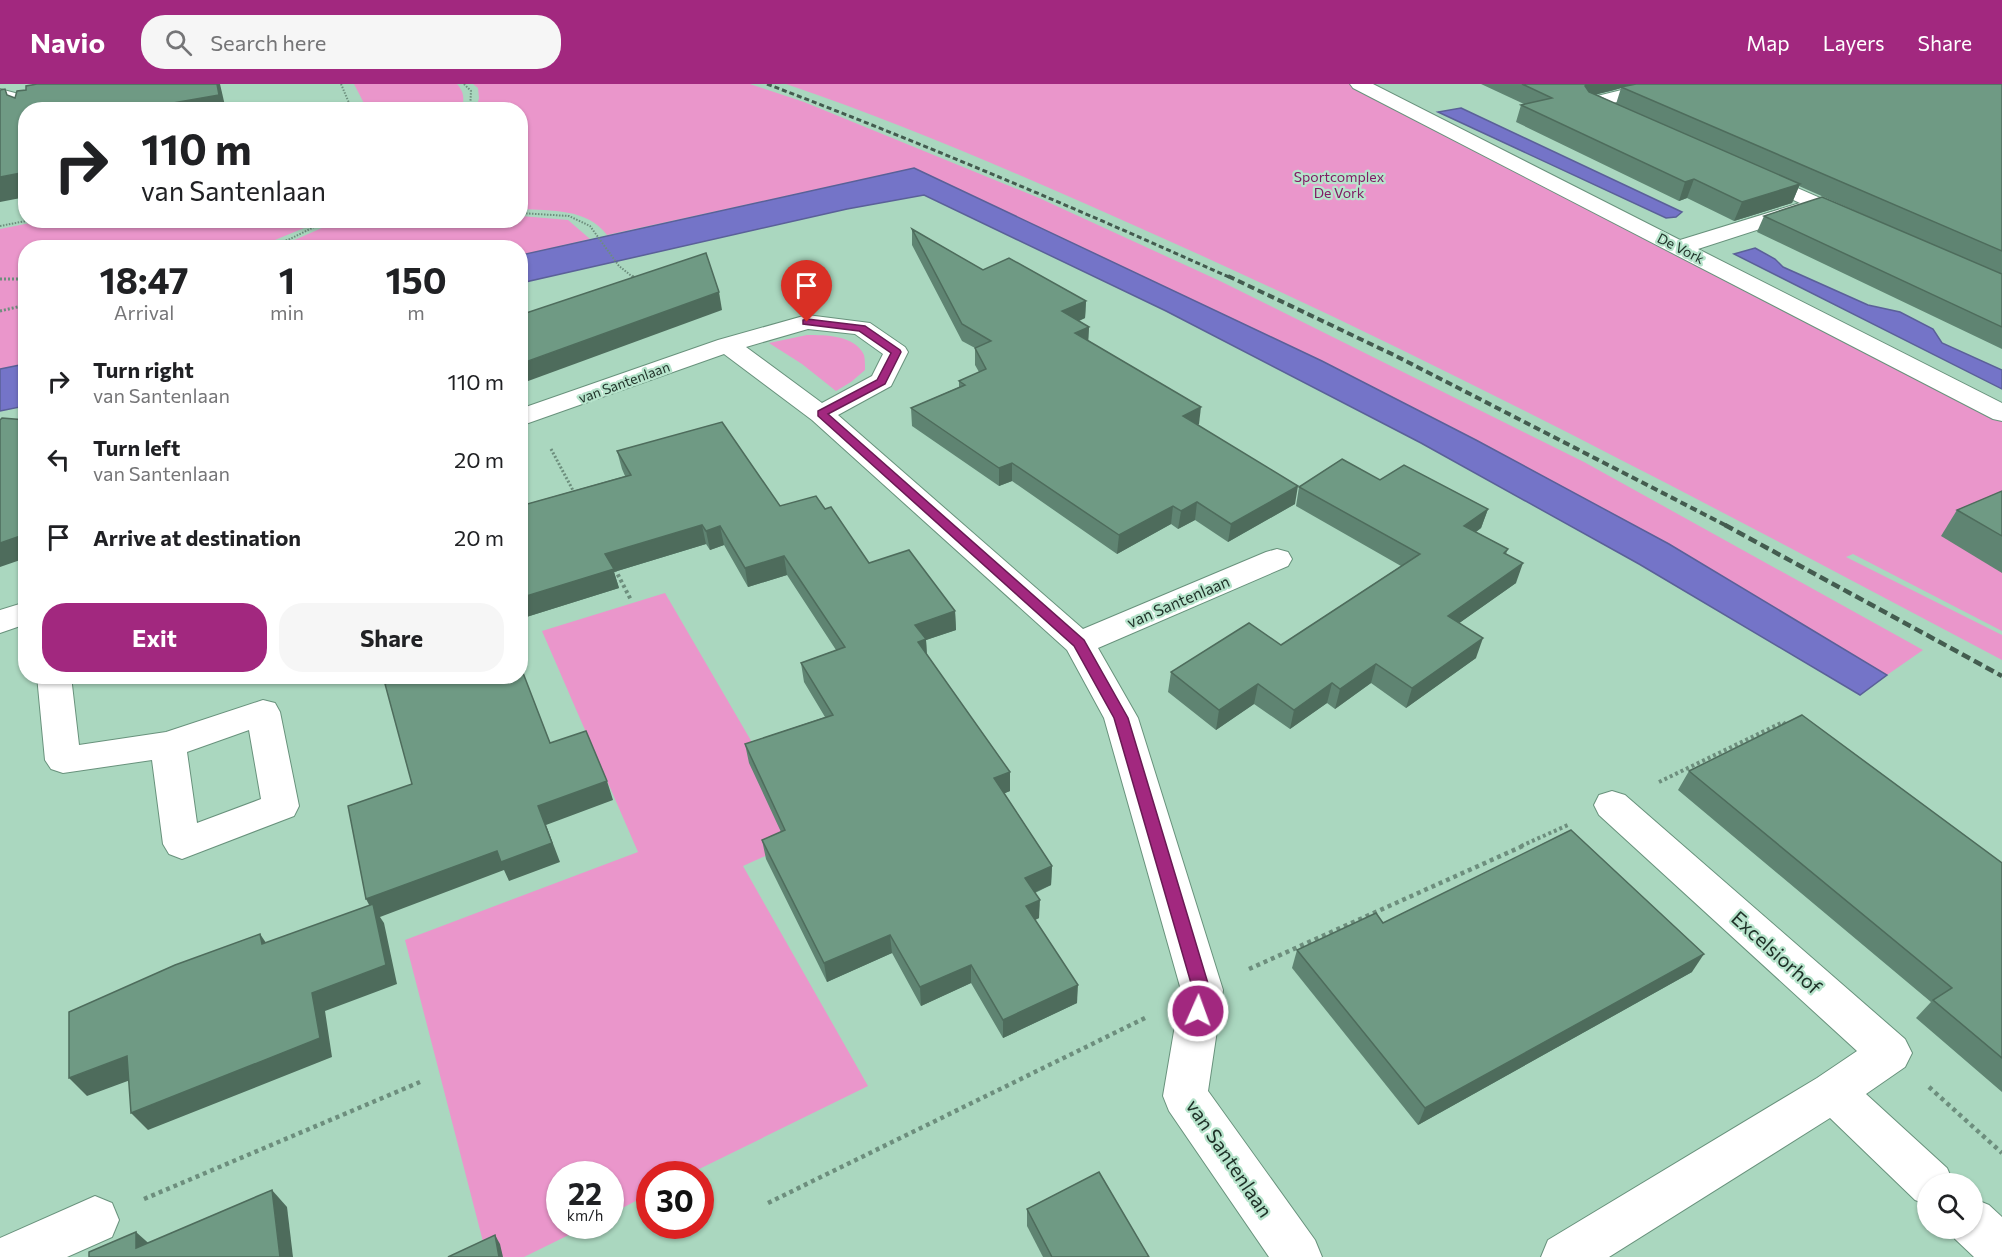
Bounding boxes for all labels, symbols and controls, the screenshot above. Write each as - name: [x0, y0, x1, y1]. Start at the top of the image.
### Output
- search box: [141, 15, 561, 69]
- text: Navio: [30, 25, 105, 59]
- icon: search: [162, 26, 195, 59]
- text: Search here: [210, 29, 326, 56]
- text: Map: [1746, 30, 1790, 55]
- text: Layers: [1823, 30, 1885, 55]
- text: Share: [1918, 30, 1972, 55]
- text: 110 m: [141, 122, 252, 174]
- icon: right: [42, 126, 120, 204]
- park label: Sportcomplex De Vork: [1294, 168, 1385, 201]
- text: van Santenlaan: [141, 174, 326, 207]
- street label: De Vork: [1655, 229, 1708, 267]
- text: 18:47: [99, 257, 189, 301]
- text: 1: [279, 257, 295, 301]
- text: 150: [385, 257, 447, 301]
- pin: [781, 260, 832, 322]
- icon: arrive: [790, 269, 823, 302]
- text: Arrival: [114, 300, 174, 324]
- text: min: [270, 300, 304, 324]
- text: m: [407, 300, 425, 324]
- text: Turn right: [93, 356, 194, 383]
- street label: van Santenlaan: [576, 358, 672, 406]
- icon: right: [42, 365, 75, 398]
- text: 110 m: [447, 368, 504, 395]
- text: van Santenlaan: [93, 383, 230, 407]
- text: Turn left: [93, 434, 180, 461]
- icon: left: [42, 443, 75, 476]
- text: 20 m: [454, 446, 504, 473]
- text: van Santenlaan: [93, 461, 230, 485]
- icon: arrive: [42, 521, 75, 554]
- text: Arrive at destination: [93, 524, 301, 551]
- text: 20 m: [454, 524, 504, 551]
- street label: van Santenlaan: [1124, 571, 1232, 631]
- button: Exit: [42, 603, 267, 672]
- button: Share: [279, 603, 504, 672]
- street label: Excelsiorhof: [1727, 905, 1827, 999]
- position arrow: [1166, 979, 1230, 1043]
- street label: van Santenlaan: [1182, 1095, 1278, 1221]
- speed limit sign: 30: [636, 1161, 714, 1239]
- map controls: [1917, 1173, 1983, 1239]
- button: search: [1917, 1173, 1983, 1239]
- text: 22: [568, 1174, 602, 1211]
- text: km/h: [567, 1206, 603, 1224]

